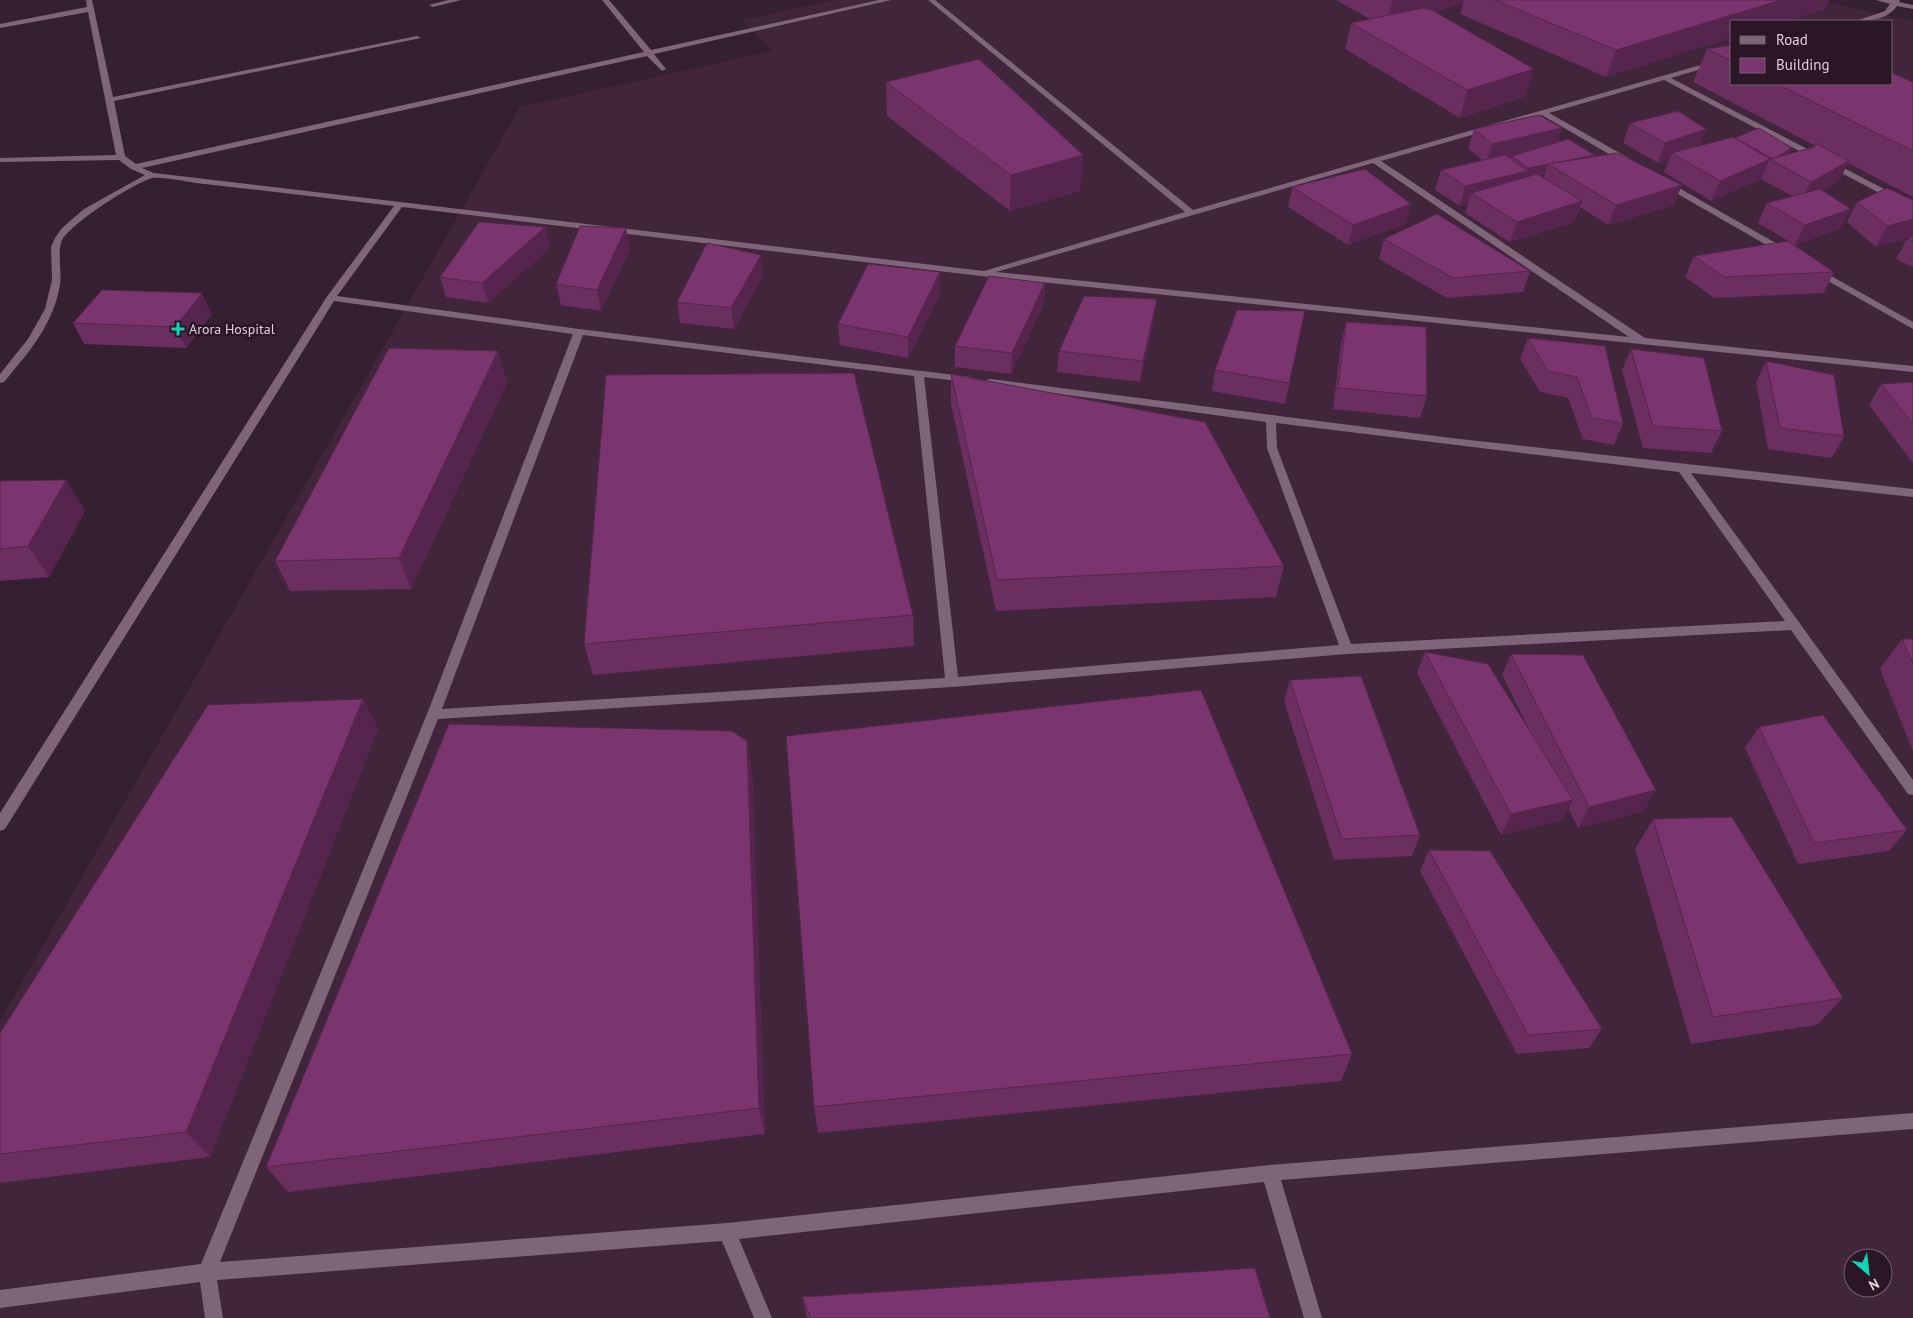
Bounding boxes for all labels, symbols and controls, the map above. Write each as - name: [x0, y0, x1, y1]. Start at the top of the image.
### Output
- legend: [1730, 20, 1893, 85]
- text: Road: [1776, 30, 1808, 49]
- text: Building: [1776, 55, 1830, 74]
- place label: Arora Hospital: [189, 320, 275, 338]
- marker: Arora Hospital: [171, 322, 185, 336]
- north arrow: [1843, 1248, 1893, 1298]
- text: N: [1866, 1274, 1882, 1295]

